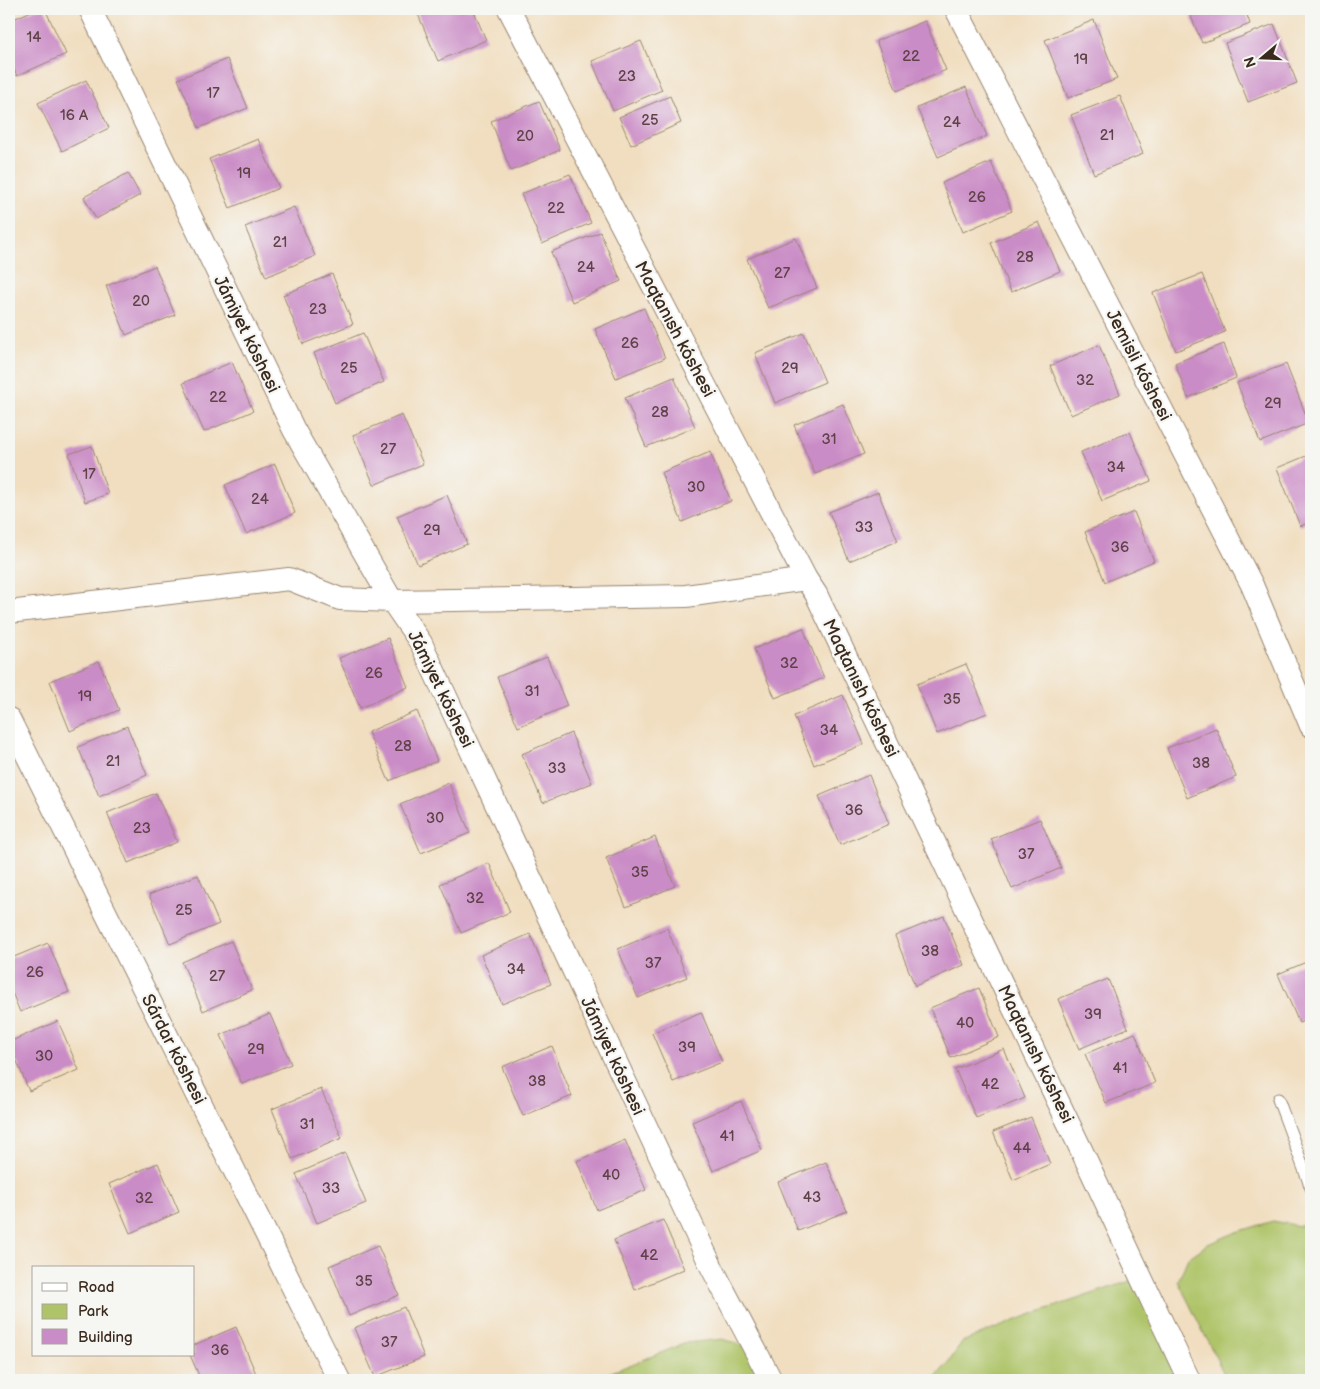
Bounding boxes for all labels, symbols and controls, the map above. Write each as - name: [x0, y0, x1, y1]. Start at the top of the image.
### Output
- house number: 14: [27, 28, 41, 47]
- north arrow: [1238, 32, 1288, 82]
- house number: 22: [902, 47, 920, 66]
- house number: 19: [1074, 50, 1088, 69]
- text: N: [1240, 54, 1260, 70]
- house number: 23: [618, 67, 636, 86]
- house number: 17: [206, 84, 220, 103]
- house number: 16 А: [60, 106, 89, 125]
- house number: 25: [641, 111, 659, 130]
- house number: 24: [943, 113, 961, 132]
- house number: 21: [1100, 126, 1114, 145]
- house number: 20: [516, 127, 534, 146]
- house number: 19: [237, 164, 251, 183]
- house number: 26: [968, 188, 986, 207]
- house number: 22: [547, 199, 565, 218]
- house number: 21: [273, 233, 287, 252]
- house number: 28: [1016, 248, 1034, 267]
- house number: 24: [577, 258, 595, 277]
- street label: Maqtanısh kóshesi: [630, 258, 719, 401]
- house number: 27: [774, 264, 791, 283]
- street label: Jámiyet kóshesi: [209, 272, 284, 396]
- house number: 20: [132, 292, 150, 311]
- house number: 23: [309, 300, 327, 319]
- street label: Jemisli kóshesi: [1101, 306, 1176, 424]
- house number: 26: [621, 334, 639, 353]
- house number: 25: [340, 359, 358, 378]
- house number: 29: [781, 359, 799, 378]
- house number: 32: [1076, 371, 1094, 390]
- house number: 22: [209, 388, 227, 407]
- house number: 29: [1264, 394, 1282, 413]
- house number: 28: [651, 403, 669, 422]
- house number: 31: [821, 430, 837, 449]
- house number: 27: [380, 440, 397, 459]
- house number: 34: [1107, 458, 1125, 477]
- house number: 17: [82, 465, 96, 484]
- house number: 30: [687, 478, 705, 497]
- house number: 24: [251, 490, 269, 509]
- house number: 33: [855, 518, 873, 537]
- house number: 29: [423, 521, 441, 540]
- house number: 36: [1111, 538, 1129, 557]
- street label: Maqtanısh kóshesi: [818, 616, 903, 761]
- street label: Jámiyet kóshesi: [403, 627, 478, 751]
- house number: 32: [780, 654, 798, 673]
- house number: 26: [365, 664, 383, 683]
- house number: 31: [524, 682, 540, 701]
- house number: 19: [78, 687, 92, 706]
- house number: 35: [943, 690, 961, 709]
- house number: 34: [820, 721, 838, 740]
- house number: 28: [394, 737, 412, 756]
- house number: 21: [106, 752, 120, 771]
- house number: 38: [1192, 754, 1210, 773]
- house number: 33: [548, 759, 566, 778]
- house number: 36: [845, 801, 863, 820]
- house number: 30: [426, 809, 444, 828]
- house number: 23: [133, 819, 151, 838]
- house number: 37: [1018, 845, 1035, 864]
- house number: 35: [631, 863, 649, 882]
- house number: 32: [466, 889, 484, 908]
- house number: 25: [175, 901, 193, 920]
- house number: 38: [921, 942, 939, 961]
- house number: 37: [645, 954, 662, 973]
- house number: 34: [507, 960, 525, 979]
- house number: 26: [26, 963, 44, 982]
- house number: 27: [209, 967, 226, 986]
- street label: Maqtanısh kóshesi: [993, 982, 1078, 1127]
- street label: Sárdar kóshesi: [137, 991, 210, 1108]
- street label: Jámiyet kóshesi: [576, 994, 649, 1119]
- house number: 39: [1084, 1005, 1102, 1024]
- house number: 40: [956, 1014, 974, 1033]
- house number: 39: [678, 1038, 696, 1057]
- house number: 29: [247, 1040, 265, 1059]
- house number: 30: [35, 1047, 53, 1066]
- house number: 41: [1113, 1059, 1127, 1078]
- house number: 38: [528, 1072, 546, 1091]
- house number: 42: [981, 1075, 999, 1094]
- house number: 31: [299, 1115, 315, 1134]
- house number: 41: [720, 1127, 734, 1146]
- house number: 44: [1013, 1139, 1031, 1158]
- house number: 40: [602, 1166, 620, 1185]
- house number: 33: [322, 1179, 340, 1198]
- house number: 43: [803, 1188, 821, 1207]
- house number: 32: [135, 1189, 153, 1208]
- house number: 42: [640, 1246, 658, 1265]
- legend: [32, 1266, 195, 1356]
- house number: 35: [355, 1272, 373, 1291]
- text: Road: [78, 1278, 114, 1297]
- text: Park: [78, 1302, 109, 1321]
- text: Building: [78, 1328, 133, 1347]
- house number: 37: [381, 1333, 398, 1352]
- house number: 36: [211, 1341, 229, 1360]

